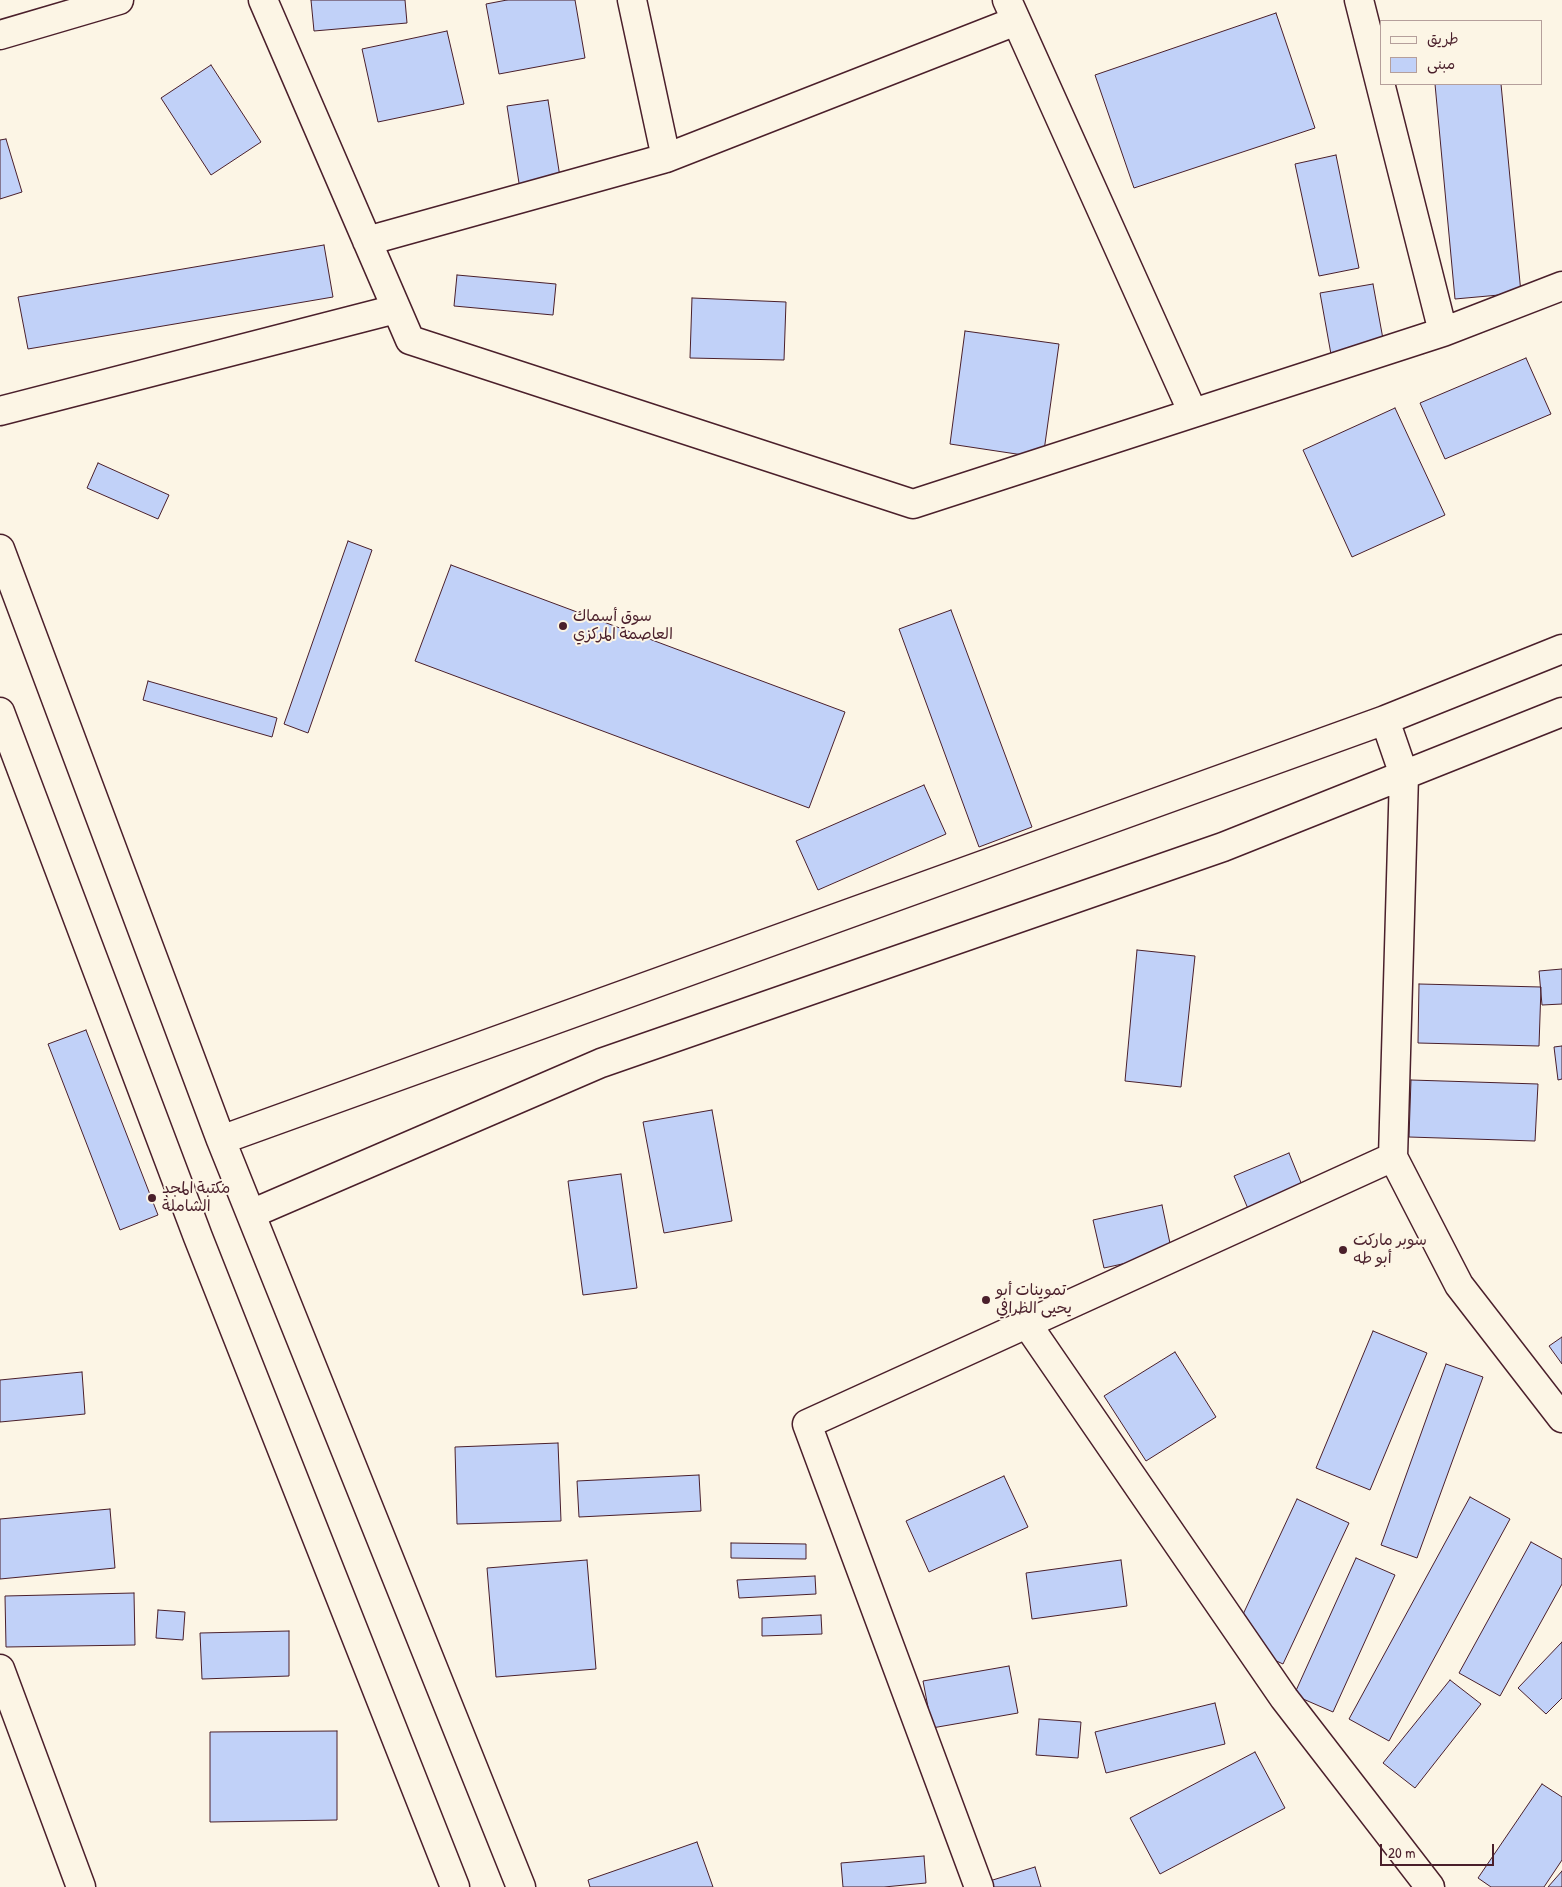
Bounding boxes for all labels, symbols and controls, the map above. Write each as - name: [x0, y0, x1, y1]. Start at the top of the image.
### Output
- legend: [1380, 20, 1542, 85]
- text: طريق: [1427, 28, 1459, 49]
- text: مبنى: [1427, 53, 1455, 74]
- place label: سوق أسماك العاصمة المركزي: [573, 607, 673, 645]
- marker: سوق أسماك العاصمة المركزي: [557, 620, 569, 632]
- place label: مكتبة المجد الشاملة: [162, 1179, 230, 1217]
- marker: مكتبة المجد الشاملة: [146, 1192, 158, 1204]
- place label: سوبر ماركت أبو طه: [1353, 1231, 1427, 1269]
- marker: سوبر ماركت أبو طه: [1337, 1244, 1349, 1256]
- place label: تموينات أبو يحيى الظرافي: [996, 1281, 1072, 1319]
- marker: تموينات أبو يحيى الظرافي: [980, 1294, 992, 1306]
- scale bar: [1382, 1834, 1496, 1866]
- text: 20 m: [1388, 1842, 1415, 1863]

